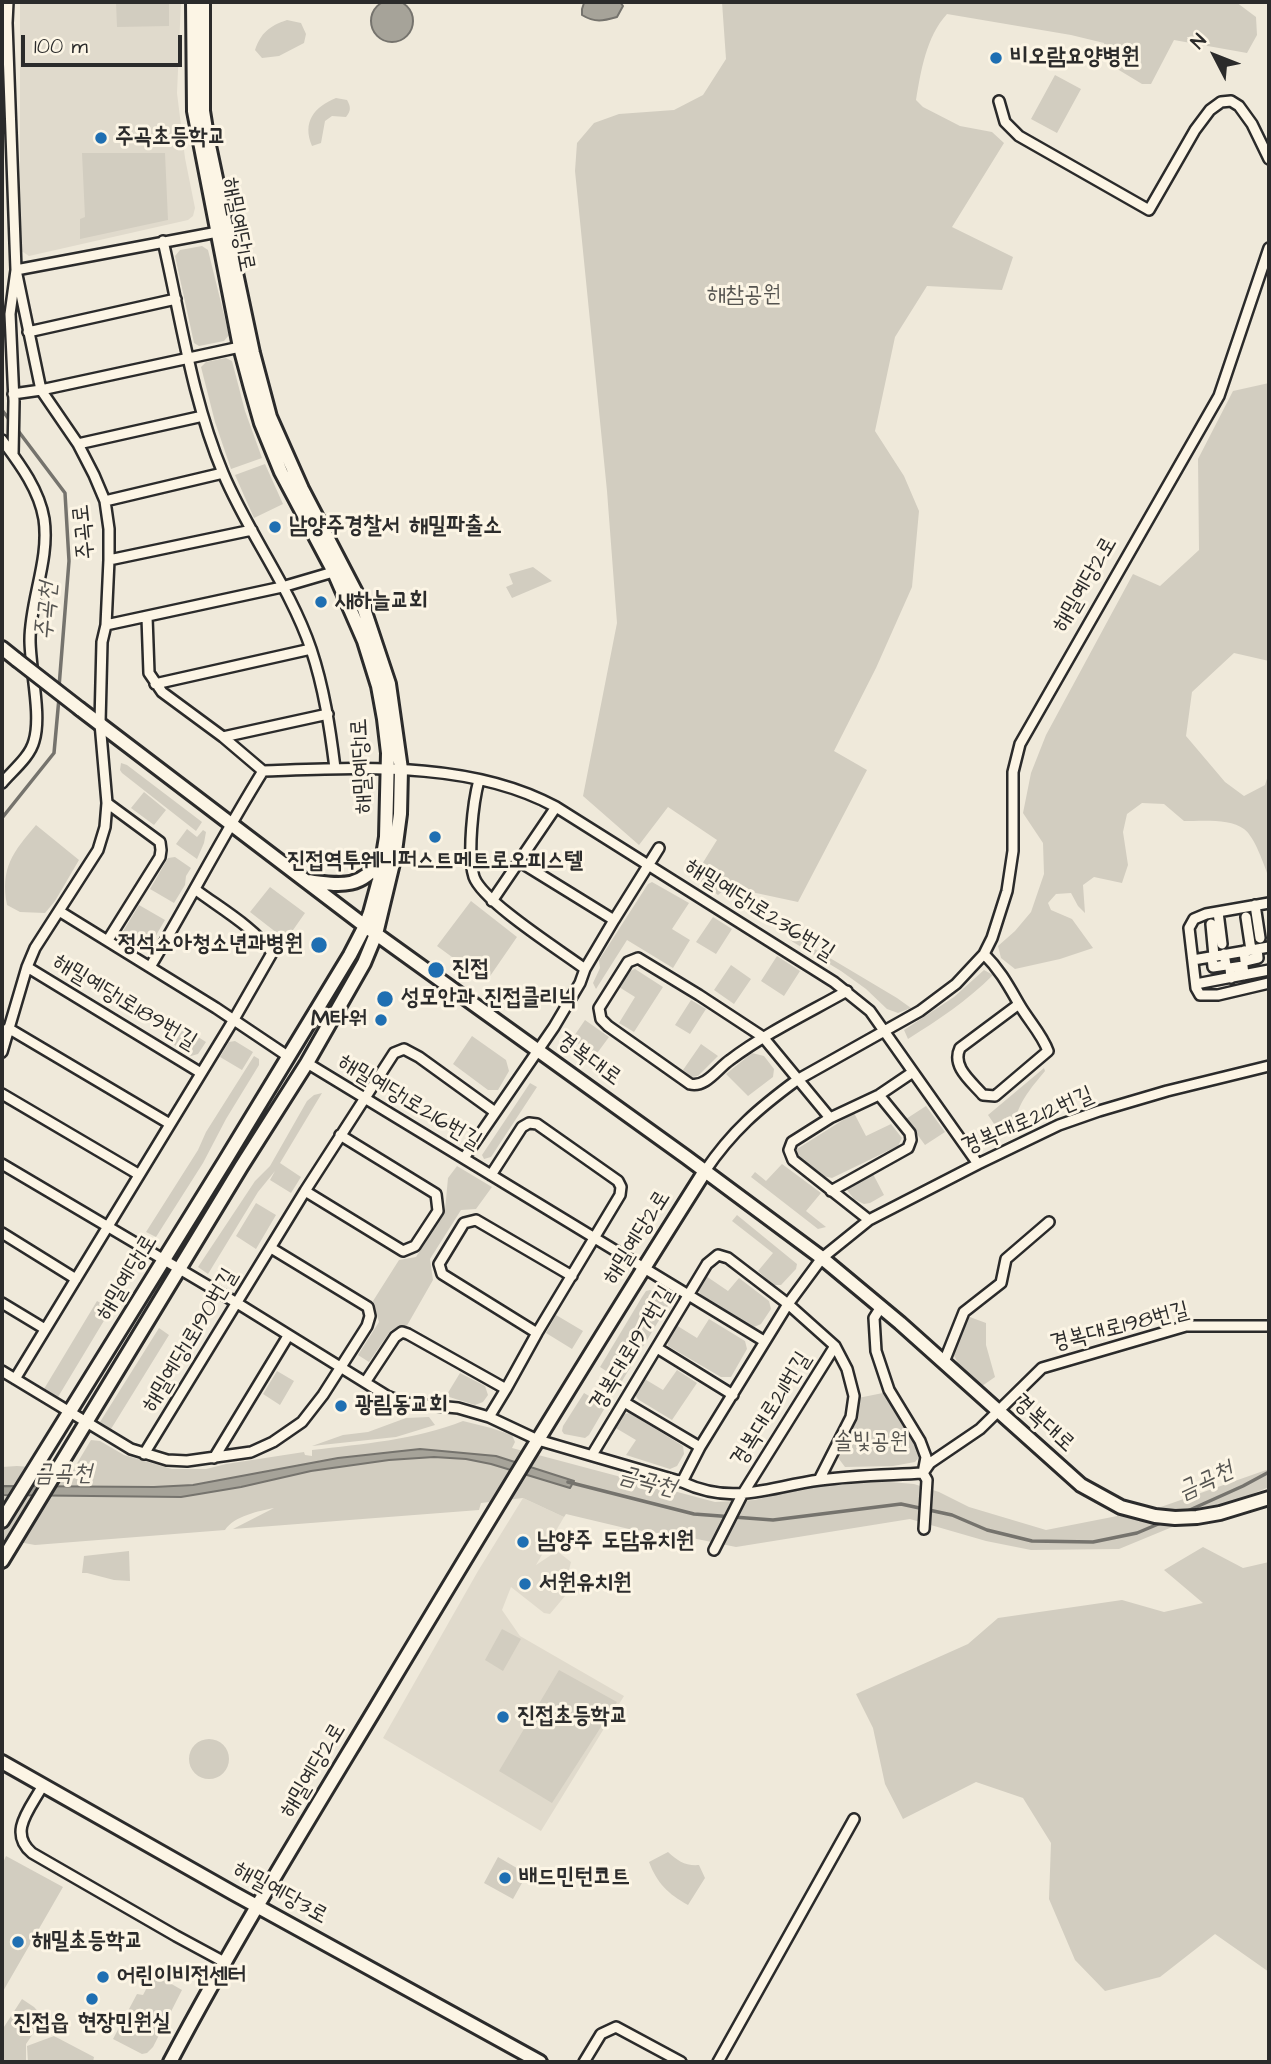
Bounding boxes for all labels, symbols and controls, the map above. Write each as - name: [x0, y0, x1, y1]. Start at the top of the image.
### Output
- scale bar: [24, 21, 186, 65]
- north arrow: [1180, 21, 1250, 91]
- text: N: [1185, 28, 1213, 55]
- text: 100 m: [34, 32, 88, 61]
- place label: 비오람요양병원: [1010, 44, 1140, 72]
- marker: 비오람요양병원: [988, 50, 1004, 66]
- place label: 주곡초등학교: [115, 124, 226, 152]
- marker: 주곡초등학교: [93, 130, 109, 146]
- street label: 해밀예당1로: [214, 176, 260, 274]
- park label: 해참공원: [707, 282, 781, 310]
- street label: 주곡로: [68, 503, 102, 561]
- place label: 남양주경찰서 해밀파출소: [289, 513, 502, 541]
- marker: 남양주경찰서 해밀파출소: [267, 519, 283, 535]
- street label: 해밀예당2로: [1048, 532, 1124, 638]
- water label: 주곡천: [31, 581, 65, 641]
- place label: 새하늘교회: [335, 588, 428, 616]
- marker: 새하늘교회: [313, 594, 329, 610]
- street label: 해밀예당1로: [347, 718, 379, 814]
- marker: 진접역투웨니퍼스트메트로오피스텔: [427, 829, 443, 845]
- place label: 진접역투웨니퍼스트메트로오피스텔: [287, 848, 583, 876]
- street label: 해밀예당1로236번길: [679, 854, 839, 968]
- place label: 정석소아청소년과병원: [118, 931, 303, 959]
- marker: 정석소아청소년과병원: [309, 935, 329, 955]
- street label: 해밀예당1로189번길: [47, 949, 201, 1057]
- place label: 진접: [452, 956, 489, 984]
- marker: 진접: [426, 960, 446, 980]
- place label: 성모안과 진접클리닉: [401, 985, 577, 1013]
- marker: 성모안과 진접클리닉: [375, 989, 395, 1009]
- place label: M타워: [311, 1006, 367, 1034]
- marker: M타워: [373, 1012, 389, 1028]
- street label: 경복대로: [550, 1027, 626, 1093]
- street label: 해밀예당1로216번길: [332, 1049, 486, 1157]
- street label: 경복대로212번길: [958, 1082, 1098, 1162]
- street label: 해밀예당2로: [598, 1186, 678, 1290]
- street label: 해밀예당1로: [92, 1230, 164, 1326]
- street label: 해밀예당1로190번길: [137, 1264, 245, 1418]
- street label: 경복대로197번길: [585, 1281, 681, 1417]
- street label: 경복대로198번길: [1048, 1297, 1192, 1359]
- street label: 경복대로211번길: [726, 1348, 818, 1472]
- street label: 경복대로: [1006, 1389, 1080, 1459]
- place label: 광림동교회: [355, 1392, 448, 1420]
- marker: 광림동교회: [333, 1398, 349, 1414]
- park label: 솔빛공원: [834, 1429, 908, 1457]
- water label: 금곡천: [1174, 1457, 1238, 1507]
- water label: 금곡천: [34, 1461, 92, 1489]
- water label: 금곡천: [615, 1462, 679, 1504]
- place label: 남양주 도담유치원: [537, 1528, 694, 1556]
- marker: 남양주 도담유치원: [515, 1534, 531, 1550]
- place label: 서원유치원: [539, 1570, 632, 1598]
- marker: 서원유치원: [517, 1576, 533, 1592]
- place label: 진접초등학교: [517, 1703, 628, 1731]
- marker: 진접초등학교: [495, 1709, 511, 1725]
- street label: 해밀예당2로: [275, 1719, 353, 1823]
- street label: 해밀예당3로: [228, 1857, 332, 1931]
- place label: 배드민턴코트: [519, 1864, 630, 1892]
- marker: 배드민턴코트: [497, 1870, 513, 1886]
- place label: 해밀초등학교: [32, 1928, 143, 1956]
- marker: 해밀초등학교: [10, 1934, 26, 1950]
- place label: 어린이비전센터: [117, 1963, 247, 1991]
- marker: 어린이비전센터: [95, 1969, 111, 1985]
- marker: 진접읍 현장민원실: [84, 1991, 100, 2007]
- place label: 진접읍 현장민원실: [13, 2010, 171, 2038]

